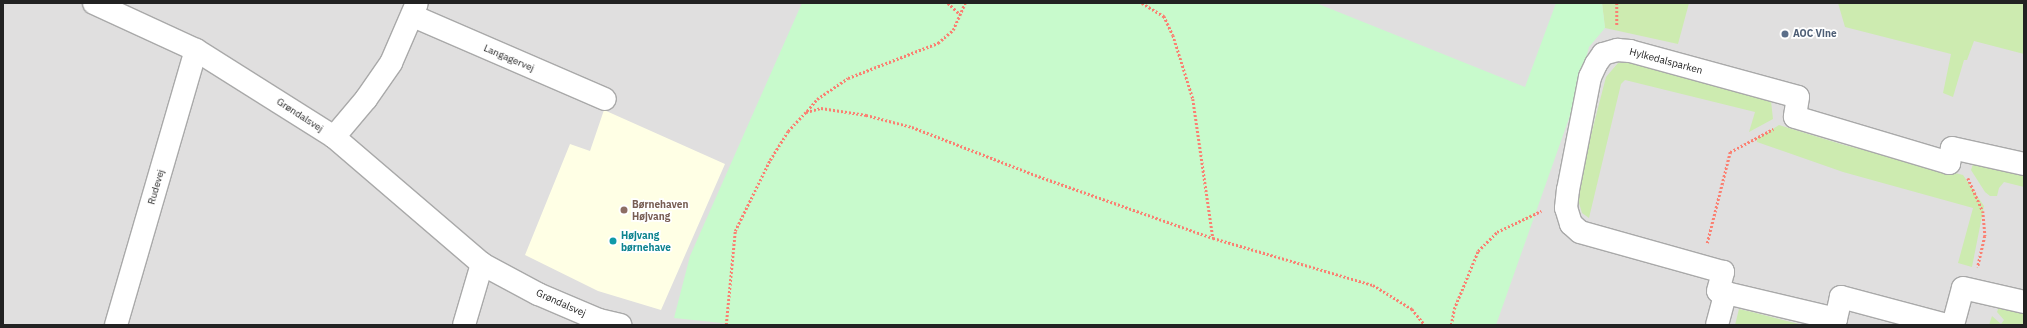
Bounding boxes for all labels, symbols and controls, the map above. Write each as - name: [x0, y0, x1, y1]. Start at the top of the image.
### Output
- place label: AOC Vine: [1793, 28, 1836, 40]
- marker: AOC Vine: [1780, 29, 1790, 39]
- street label: Langagervej: [482, 42, 536, 74]
- street label: Hylkedalsparken: [1628, 45, 1704, 77]
- street label: Grøndalsvej: [274, 95, 326, 135]
- street label: Rudevej: [145, 168, 167, 206]
- place label: Børnehaven Højvang: [632, 198, 688, 222]
- marker: Børnehaven Højvang: [619, 205, 629, 215]
- place label: Højvang børnehave: [621, 229, 671, 252]
- marker: Højvang børnehave: [608, 236, 618, 246]
- street label: Grøndalsvej: [534, 287, 588, 319]

